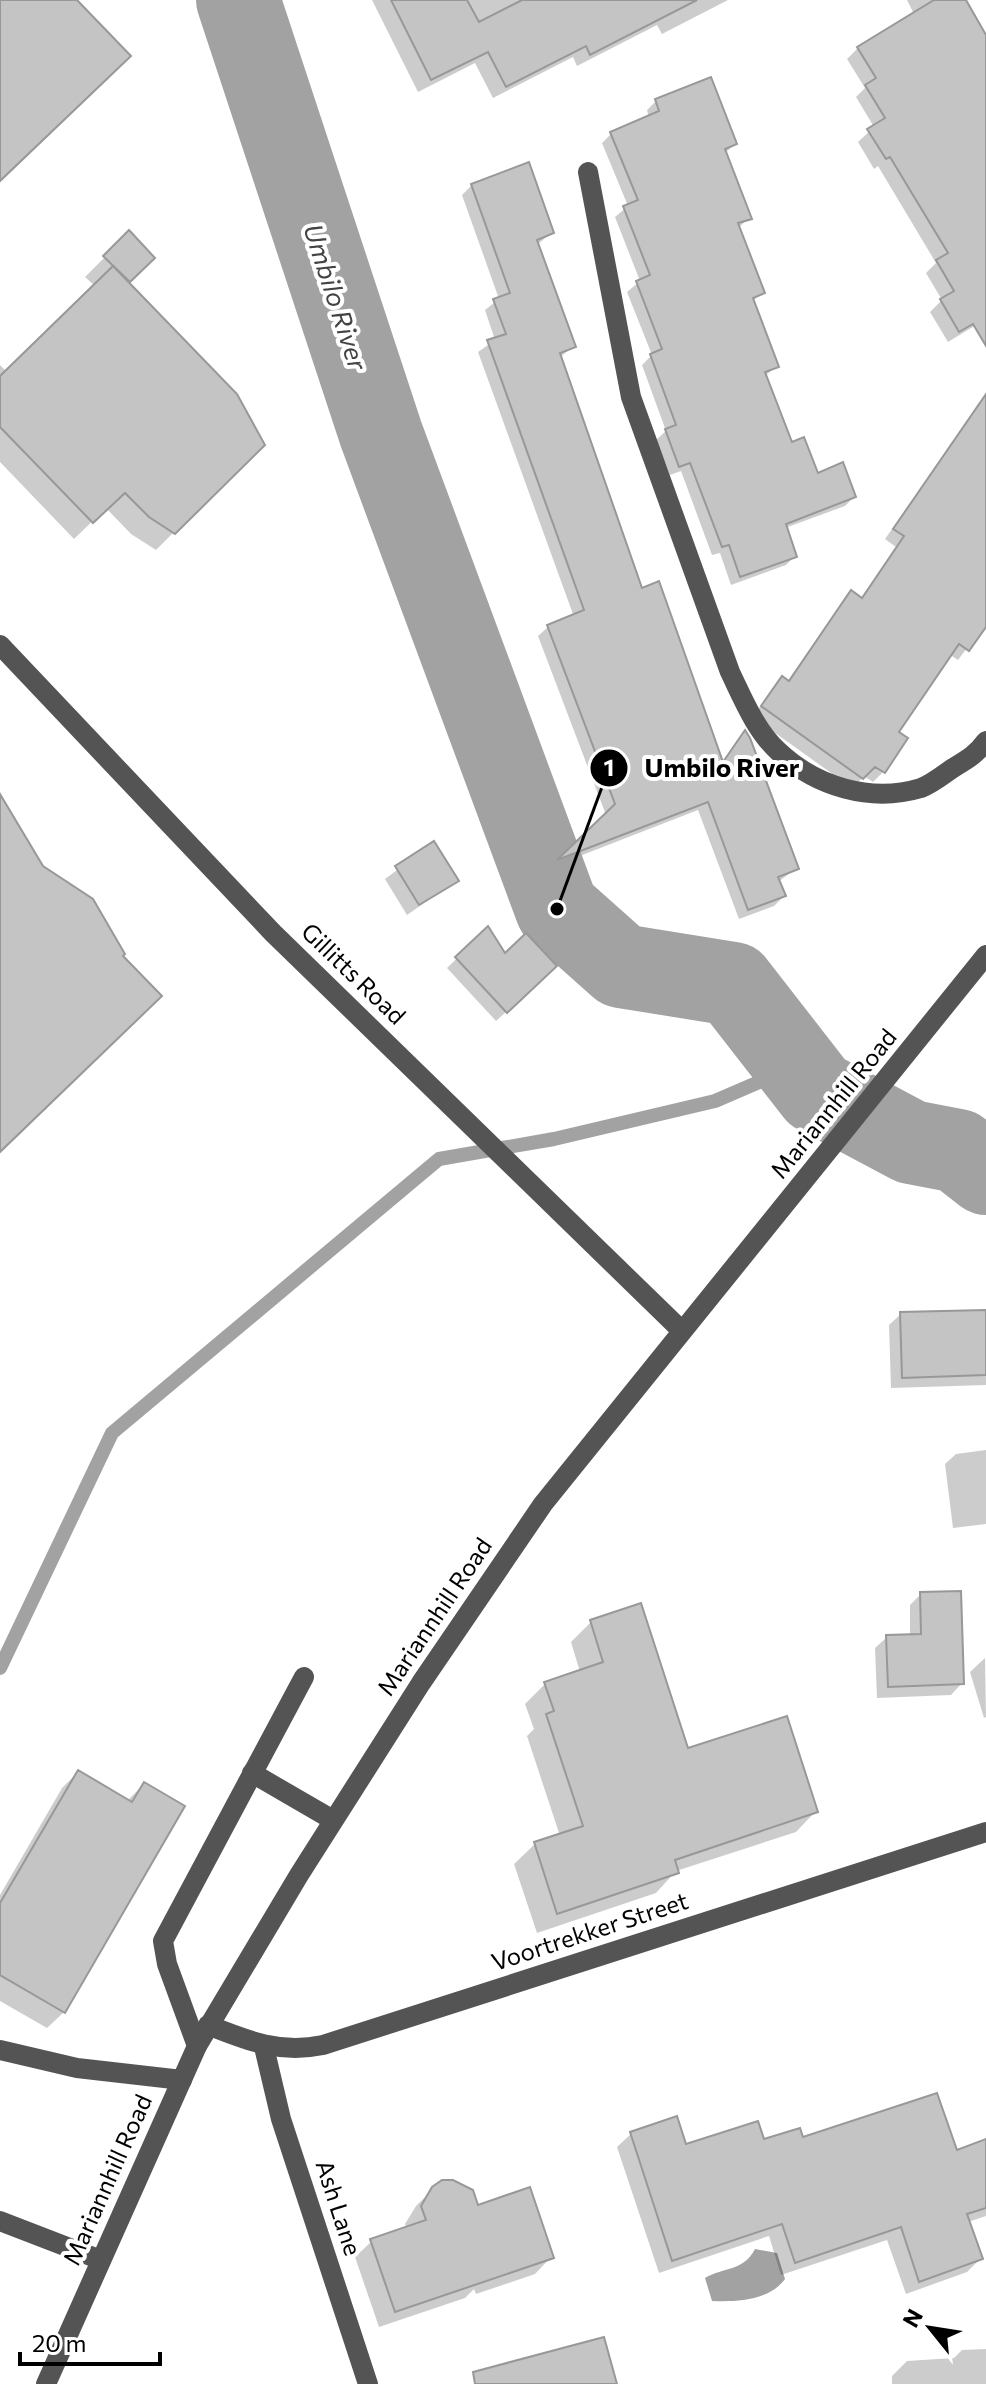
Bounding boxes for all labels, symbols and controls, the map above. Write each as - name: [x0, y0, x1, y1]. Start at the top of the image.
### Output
- water label: Umbilo River: [298, 219, 375, 375]
- callout: Umbilo River: [589, 743, 816, 793]
- text: Umbilo River: [644, 751, 800, 782]
- text: 1: [604, 752, 614, 781]
- street label: Gillitts Road: [296, 916, 412, 1030]
- street label: Mariannhill Road: [764, 1022, 902, 1184]
- street label: Mariannhill Road: [370, 1532, 497, 1700]
- street label: Voortrekker Street: [488, 1885, 692, 1976]
- street label: Mariannhill Road: [56, 2090, 157, 2269]
- street label: Ash Lane: [310, 2156, 368, 2259]
- north arrow: [890, 2288, 970, 2368]
- text: N: [896, 2304, 928, 2332]
- scale bar: [20, 2316, 160, 2366]
- text: 20 m: [32, 2328, 86, 2357]

